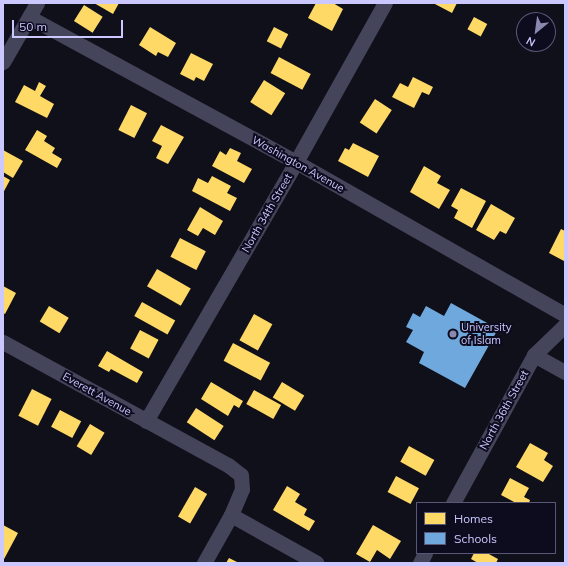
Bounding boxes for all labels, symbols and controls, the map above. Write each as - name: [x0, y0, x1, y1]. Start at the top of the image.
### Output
- scale bar: [14, 12, 125, 38]
- north arrow: [516, 12, 556, 52]
- text: 50 m: [19, 19, 47, 34]
- text: N: [524, 33, 538, 50]
- street label: Washington Avenue: [250, 133, 346, 195]
- street label: North 34th Street: [239, 171, 295, 255]
- place label: University of Islam: [461, 321, 512, 347]
- marker: University of Islam: [448, 329, 458, 339]
- street label: North 36th Street: [477, 368, 531, 452]
- street label: Everett Avenue: [60, 370, 134, 418]
- legend: [416, 502, 556, 554]
- text: Homes: [454, 511, 493, 526]
- text: Schools: [454, 531, 497, 546]

